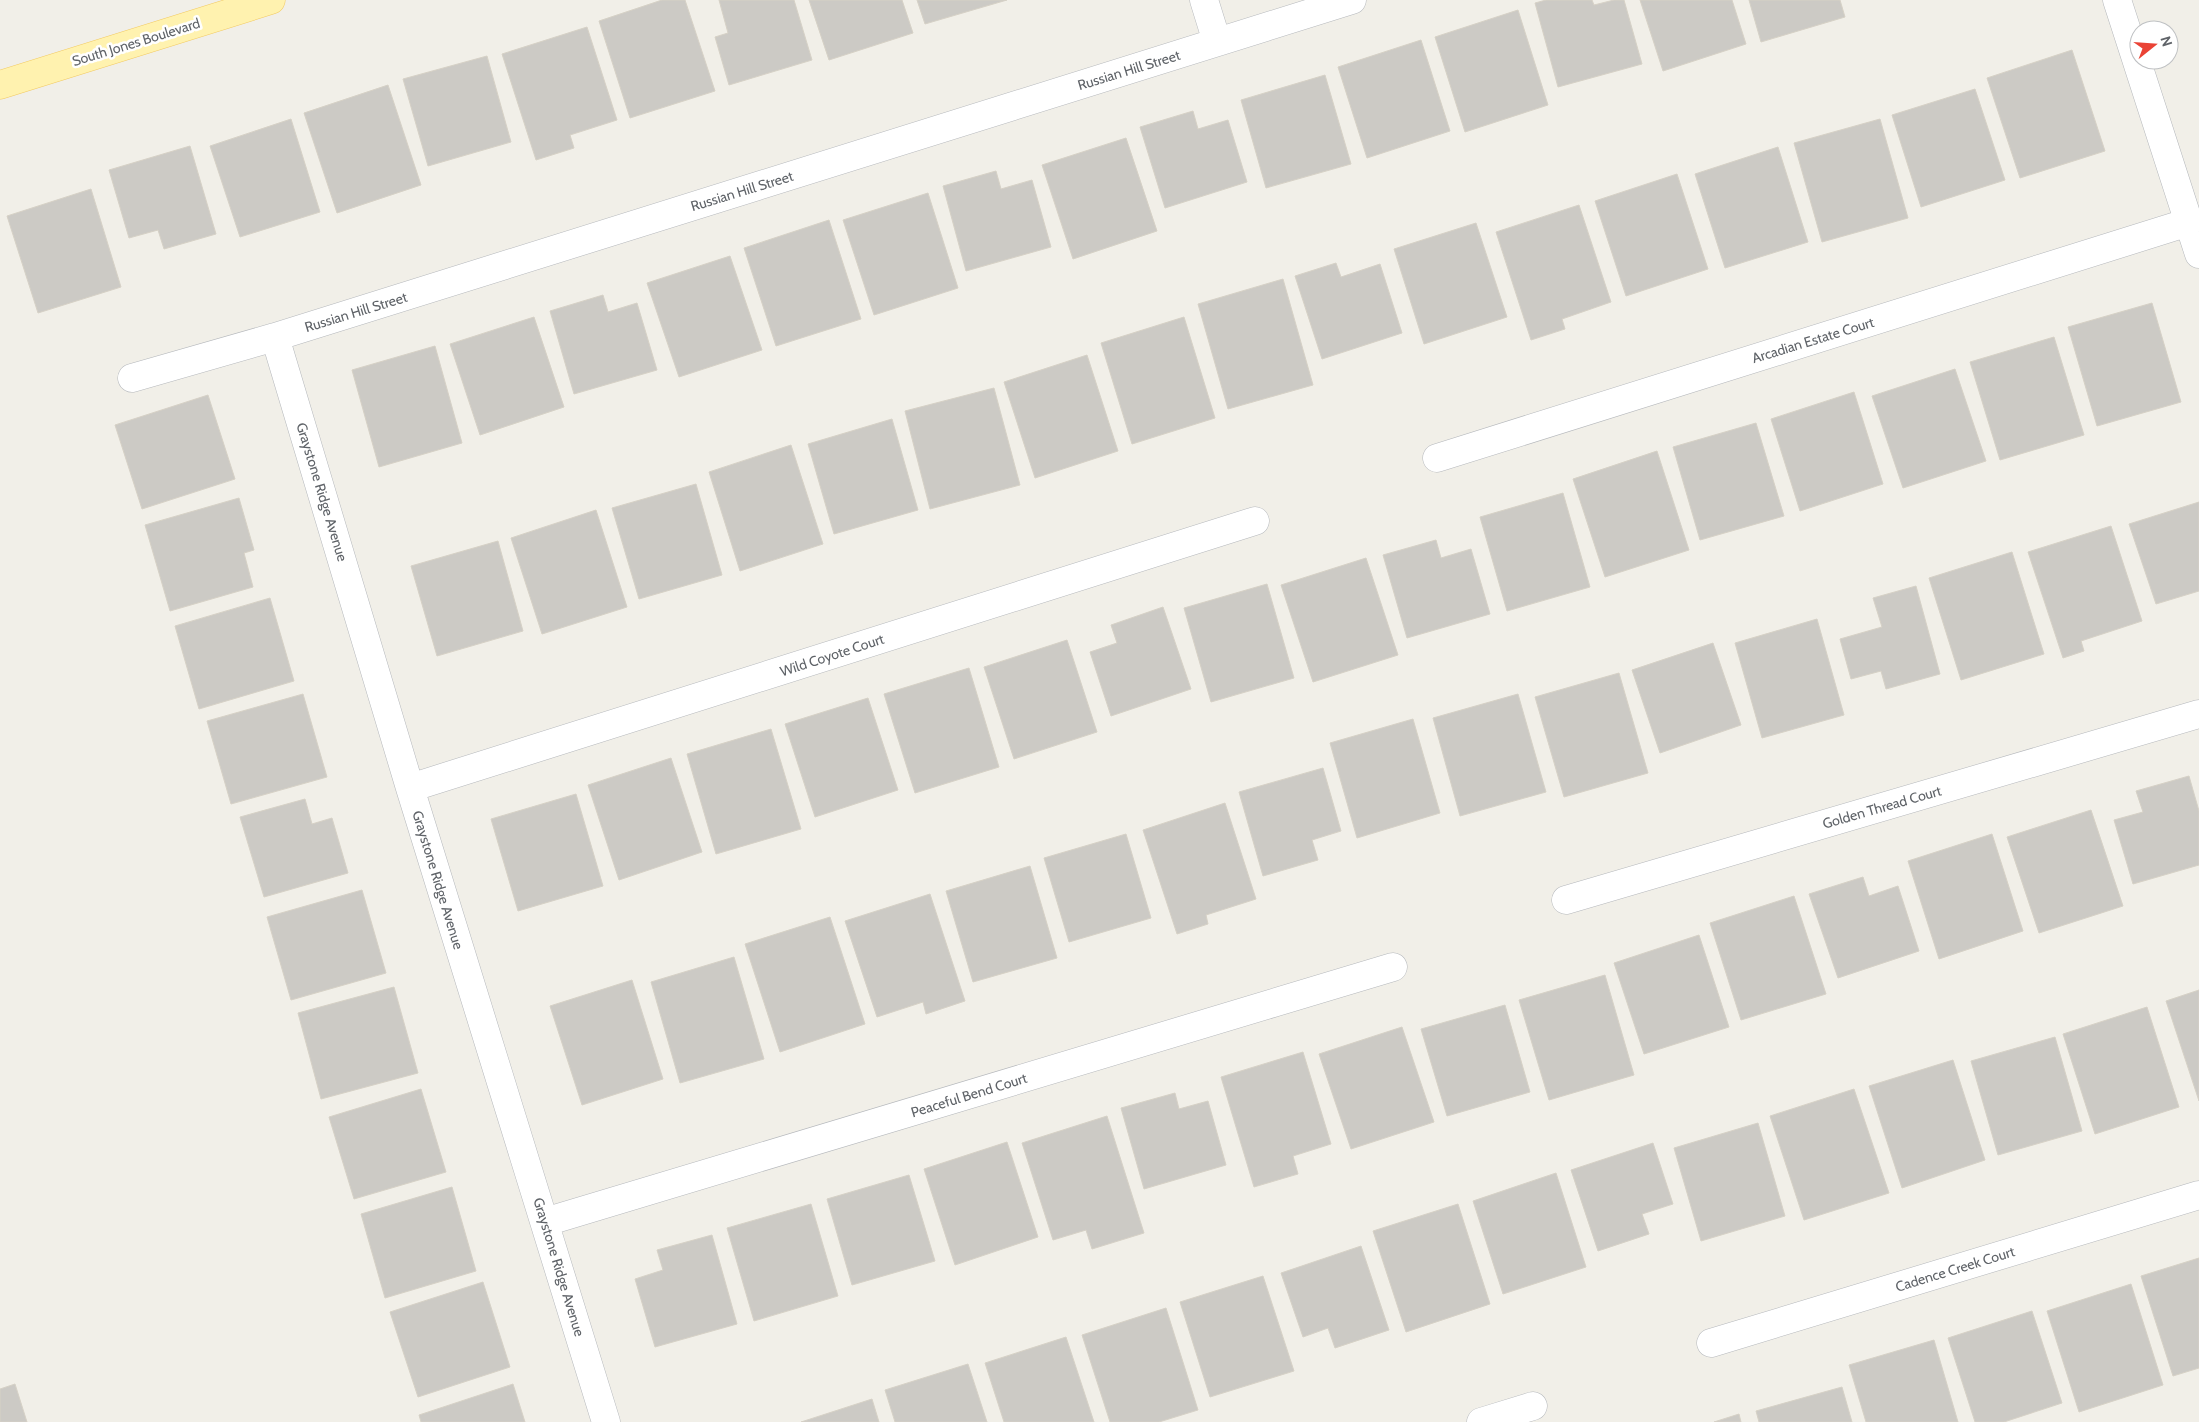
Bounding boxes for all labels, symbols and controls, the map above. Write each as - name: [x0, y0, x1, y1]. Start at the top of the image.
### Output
- street label: South Jones Boulevard: [70, 14, 202, 70]
- north arrow: [2129, 20, 2179, 70]
- text: N: [2156, 34, 2176, 49]
- street label: Russian Hill Street: [1076, 46, 1183, 94]
- street label: Russian Hill Street: [689, 167, 796, 215]
- street label: Russian Hill Street: [303, 288, 410, 336]
- street label: Arcadian Estate Court: [1750, 313, 1876, 367]
- street label: Graystone Ridge Avenue: [292, 420, 352, 564]
- street label: Wild Coyote Court: [778, 630, 887, 680]
- street label: Golden Thread Court: [1820, 781, 1944, 833]
- street label: Graystone Ridge Avenue: [408, 808, 468, 952]
- street label: Peaceful Bend Court: [909, 1069, 1029, 1121]
- street label: Graystone Ridge Avenue: [529, 1195, 589, 1339]
- street label: Cadence Creek Court: [1893, 1242, 2017, 1296]

